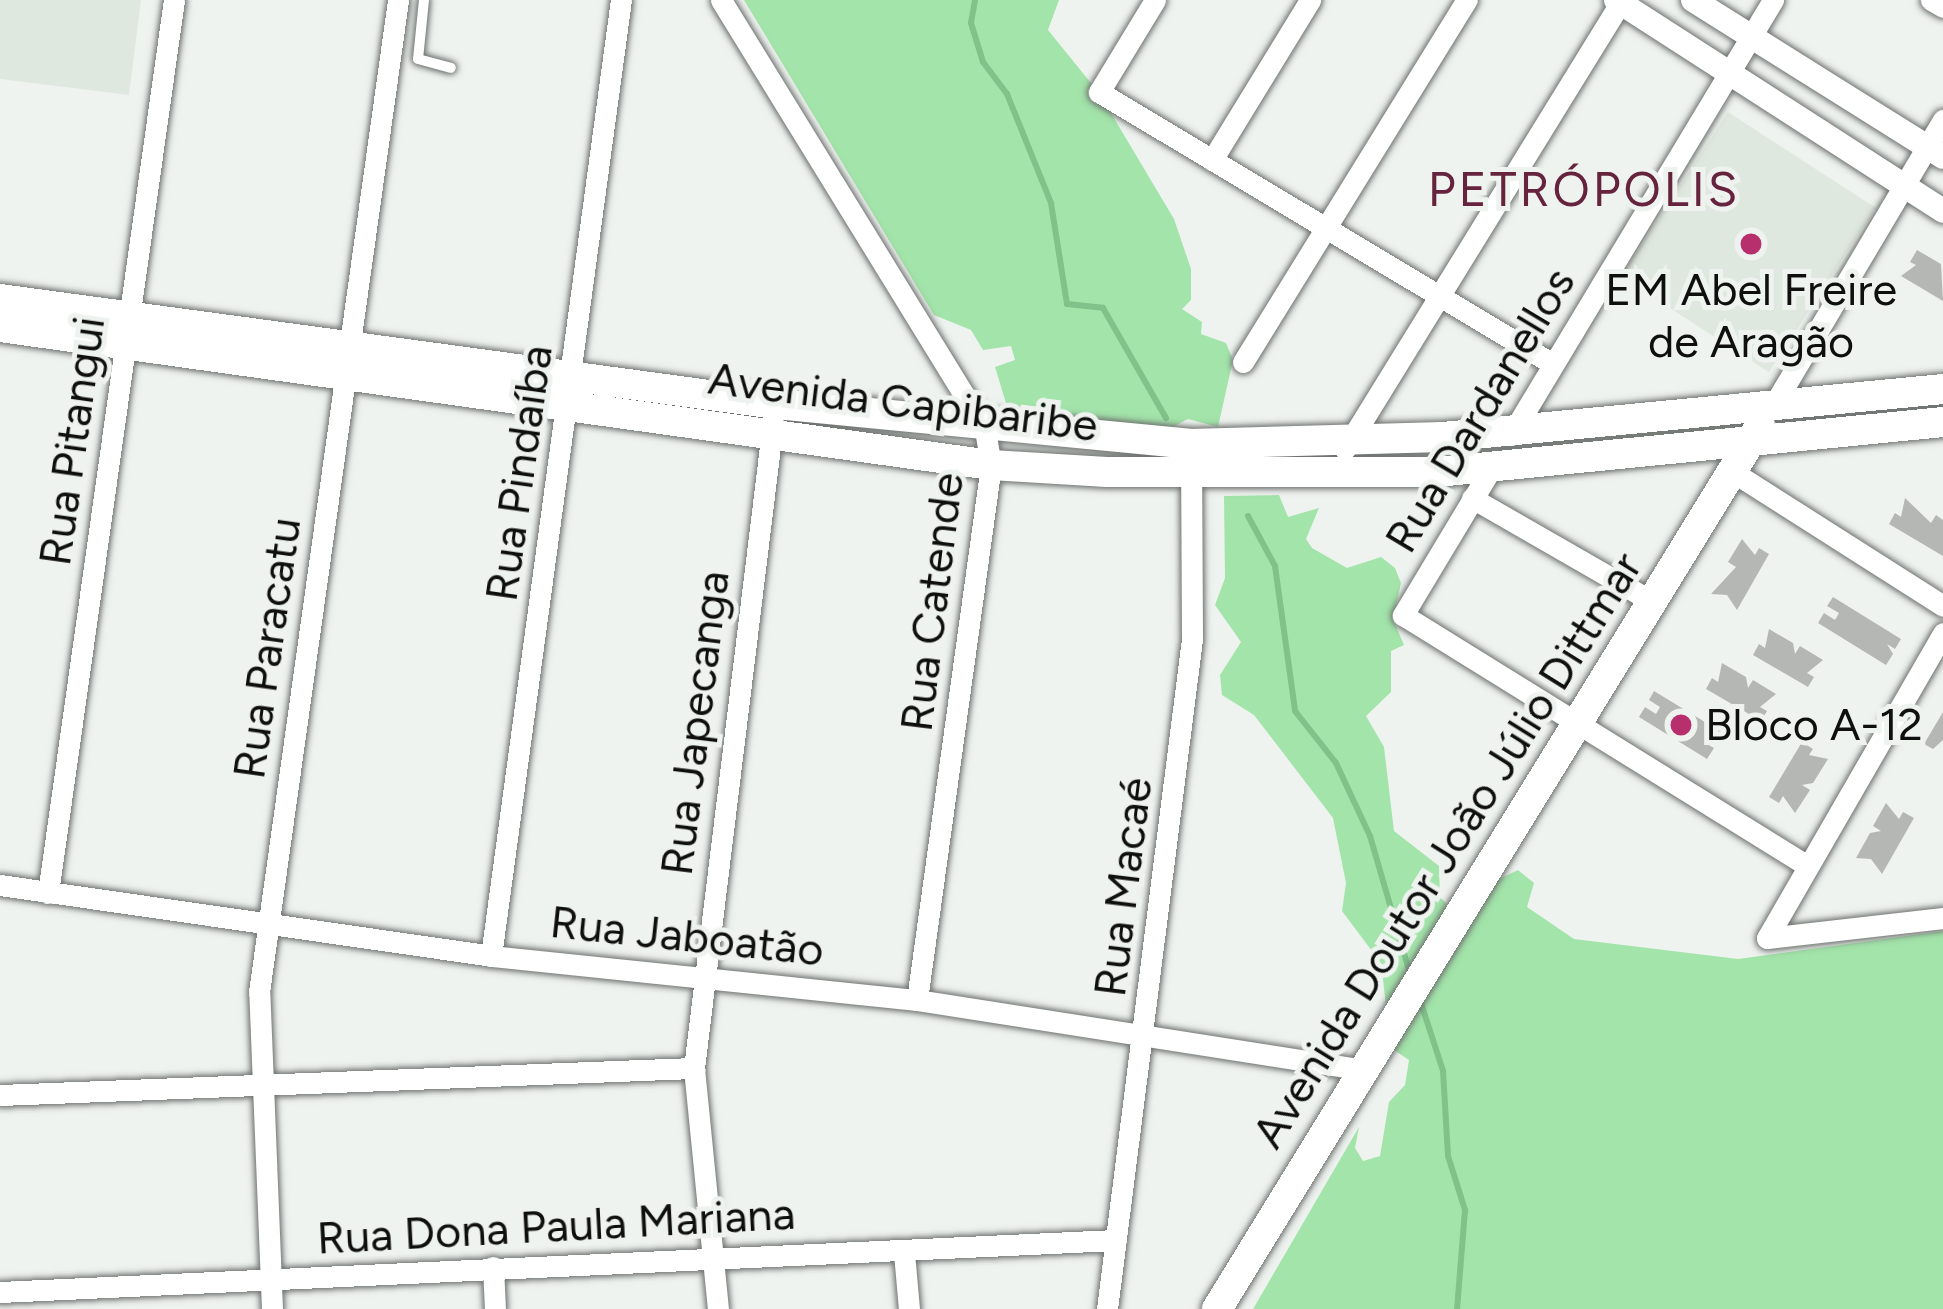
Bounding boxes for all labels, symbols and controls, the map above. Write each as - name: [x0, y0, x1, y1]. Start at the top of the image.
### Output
- district label: PETRÓPOLIS: [1428, 161, 1740, 219]
- marker: EM Abel Freire de Aragão: [1738, 231, 1764, 257]
- street label: Rua Dardanellos: [1374, 258, 1586, 562]
- place label: EM Abel Freire de Aragão: [1605, 263, 1897, 369]
- street label: Rua Pitangui: [28, 313, 116, 569]
- street label: Rua Pindaíba: [474, 341, 564, 605]
- street label: Avenida Capibaribe: [705, 351, 1101, 453]
- street label: Rua Catende: [889, 470, 975, 734]
- street label: Rua Paracatu: [222, 514, 312, 782]
- street label: Avenida Doutor João Júlio Dittmar: [1241, 542, 1653, 1158]
- street label: Rua Japecanga: [650, 568, 740, 878]
- place label: Bloco A-12: [1705, 698, 1923, 752]
- marker: Bloco A-12: [1668, 712, 1694, 738]
- street label: Rua Macaé: [1083, 774, 1163, 1000]
- street label: Rua Jaboatão: [548, 895, 826, 977]
- street label: Rua Dona Paula Mariana: [315, 1187, 797, 1265]

